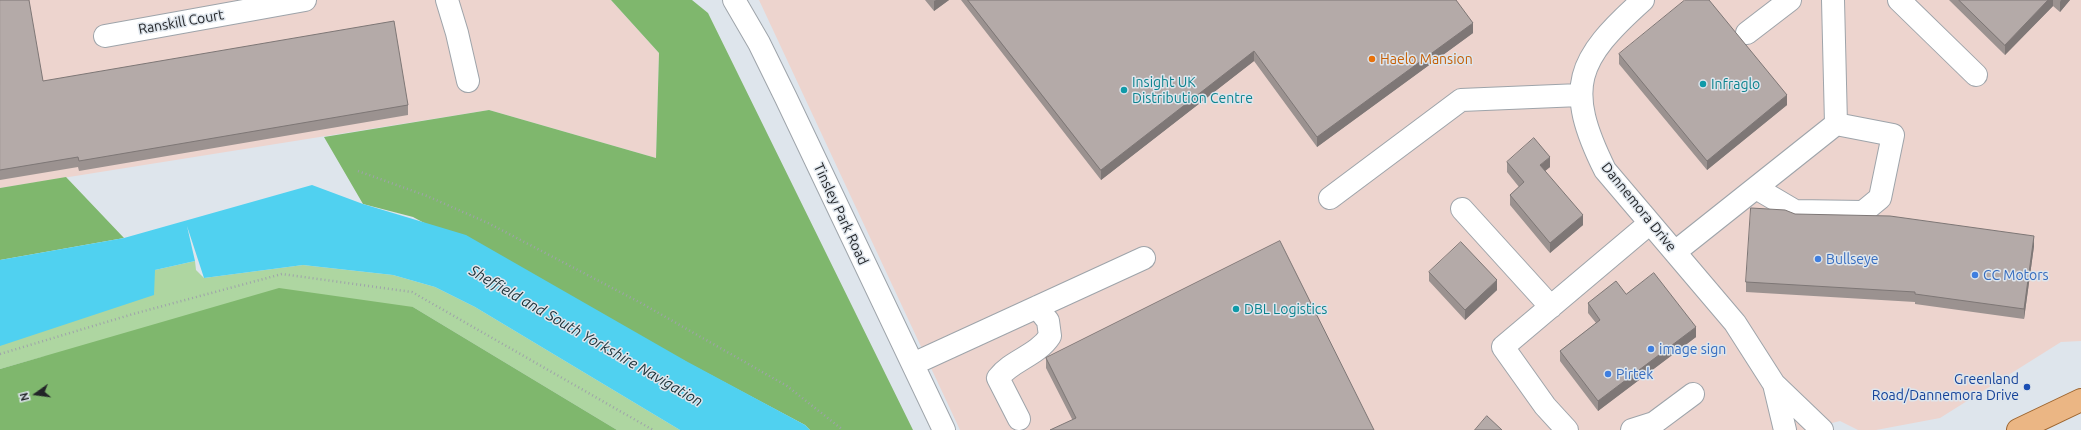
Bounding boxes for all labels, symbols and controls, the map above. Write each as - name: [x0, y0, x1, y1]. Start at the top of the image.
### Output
- street label: Ranskill Court: [137, 6, 225, 38]
- place label: Haelo Mansion: [1380, 51, 1473, 67]
- marker: Haelo Mansion: [1367, 54, 1377, 64]
- place label: Insight UK Distribution Centre: [1132, 74, 1253, 106]
- place label: Infraglo: [1711, 76, 1760, 92]
- marker: Infraglo: [1698, 79, 1708, 89]
- marker: Insight UK Distribution Centre: [1119, 85, 1129, 95]
- street label: Dannemora Drive: [1598, 159, 1680, 255]
- street label: Tinsley Park Road: [810, 161, 872, 267]
- place label: Bullseye: [1826, 251, 1878, 267]
- marker: Bullseye: [1813, 254, 1823, 264]
- water label: Sheffield and South Yorkshire Navigation: [466, 262, 706, 410]
- place label: CC Motors: [1983, 267, 2049, 283]
- marker: CC Motors: [1970, 270, 1980, 280]
- place label: DBL Logistics: [1244, 301, 1327, 317]
- marker: DBL Logistics: [1231, 304, 1241, 314]
- place label: image sign: [1659, 341, 1726, 357]
- marker: image sign: [1646, 344, 1656, 354]
- place label: Pirtek: [1616, 366, 1653, 382]
- marker: Pirtek: [1603, 369, 1613, 379]
- place label: Greenland Road/Dannemora Drive: [1872, 371, 2019, 404]
- north arrow: [16, 374, 56, 414]
- marker: Greenland Road/Dannemora Drive: [2022, 382, 2032, 392]
- text: N: [18, 391, 31, 402]

